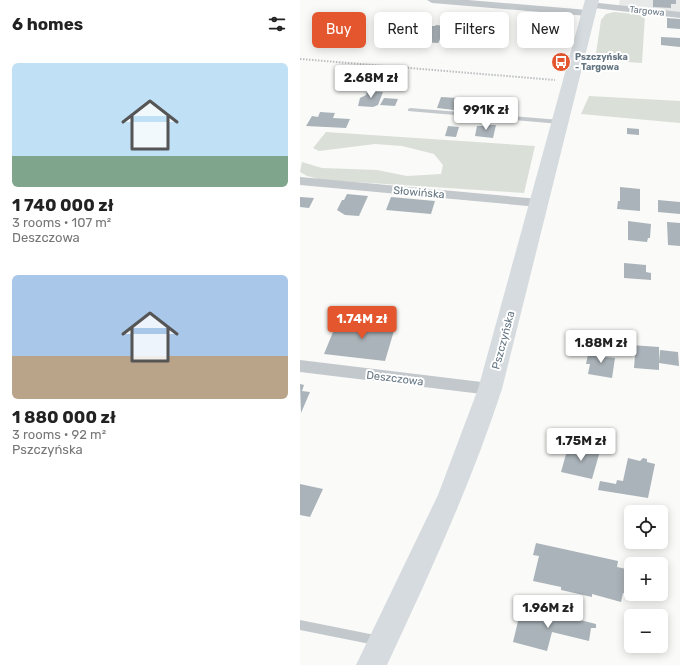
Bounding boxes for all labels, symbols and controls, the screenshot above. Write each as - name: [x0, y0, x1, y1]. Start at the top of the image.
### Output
- street label: Targowa: [629, 4, 665, 18]
- chip: Buy: [312, 12, 366, 48]
- chip: Rent: [374, 12, 432, 48]
- chip: Filters: [440, 12, 509, 48]
- chip: New: [517, 12, 574, 48]
- icon: filters: [266, 13, 288, 35]
- text: 6 homes: [12, 14, 83, 34]
- bus stop icon: Pszczyńska - Targowa: [550, 51, 572, 73]
- place label: Pszczyńska - Targowa: [575, 52, 628, 73]
- pin: 2.68M zł: [330, 65, 412, 99]
- text: 2.68M zł: [344, 70, 398, 85]
- icon: home: [114, 89, 186, 161]
- pin: 991K zł: [449, 97, 523, 131]
- text: 991K zł: [463, 102, 509, 117]
- street label: Słowińska: [393, 184, 445, 201]
- text: 1 740 000 zł: [12, 195, 114, 215]
- text: 3 rooms · 107 m²: [12, 215, 111, 230]
- text: Deszczowa: [12, 230, 80, 245]
- icon: home: [114, 301, 186, 373]
- pin: 1.74M zł: [321, 306, 403, 340]
- street label: Pszczyńska: [489, 310, 518, 371]
- text: 1.74M zł: [337, 311, 387, 326]
- pin: 1.88M zł: [560, 330, 642, 364]
- text: 1.88M zł: [575, 335, 627, 350]
- street label: Deszczowa: [366, 369, 424, 388]
- text: 1 880 000 zł: [12, 407, 116, 427]
- text: 3 rooms · 92 m²: [12, 427, 106, 442]
- pin: 1.75M zł: [540, 428, 622, 462]
- text: 1.75M zł: [556, 433, 606, 448]
- text: Pszczyńska: [12, 442, 83, 457]
- map controls: [624, 505, 668, 653]
- button: locate: [624, 505, 668, 549]
- button: +: [624, 557, 668, 601]
- pin: 1.96M zł: [507, 595, 589, 629]
- text: 1.96M zł: [522, 600, 574, 615]
- button: −: [624, 609, 668, 653]

